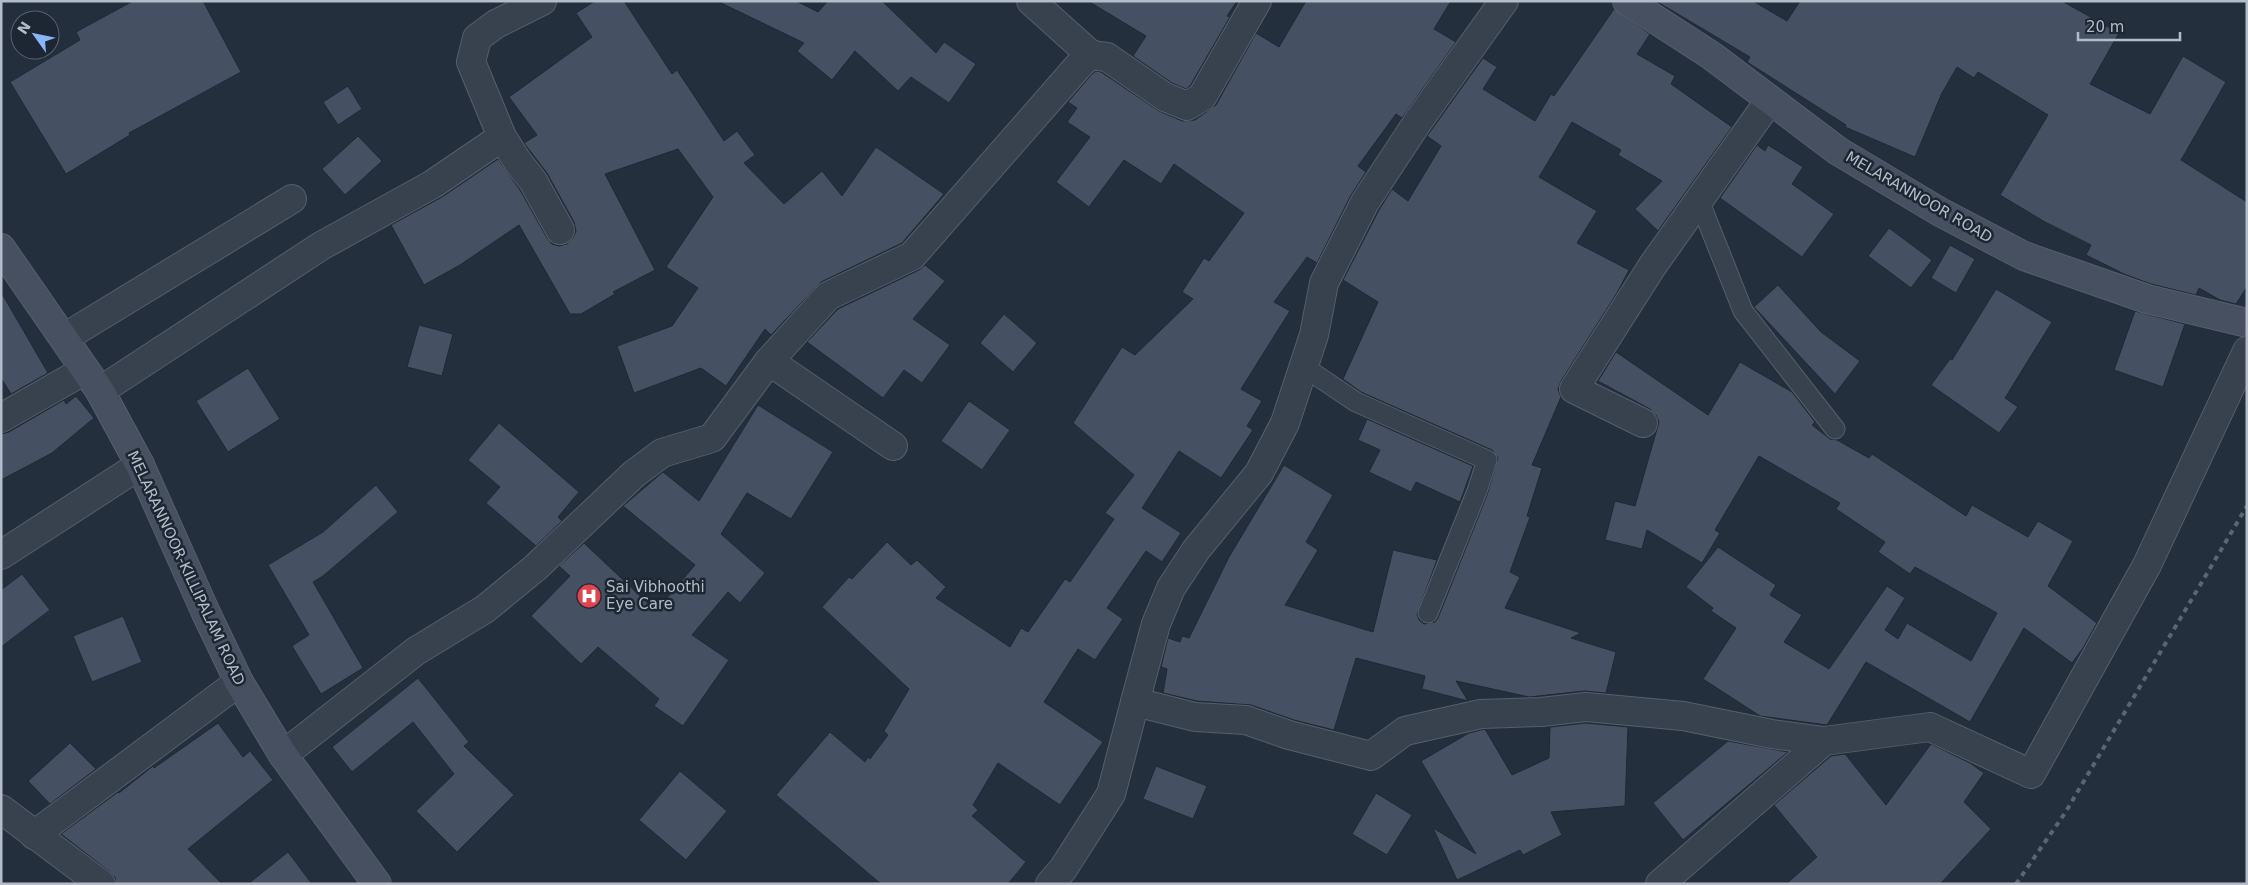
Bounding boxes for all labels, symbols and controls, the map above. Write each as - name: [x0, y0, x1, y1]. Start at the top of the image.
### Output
- north arrow: [10, 10, 60, 60]
- scale bar: [2078, 10, 2180, 42]
- text: 20 m: [2086, 18, 2124, 36]
- text: N: [14, 19, 34, 37]
- street label: MELARANNOOR ROAD: [1842, 148, 1996, 246]
- street label: MELARANNOOR-KILLIPALAM ROAD: [124, 448, 248, 688]
- place label: Sai Vibhoothi Eye Care: [606, 578, 705, 613]
- hospital icon: Sai Vibhoothi Eye Care: [576, 583, 602, 609]

